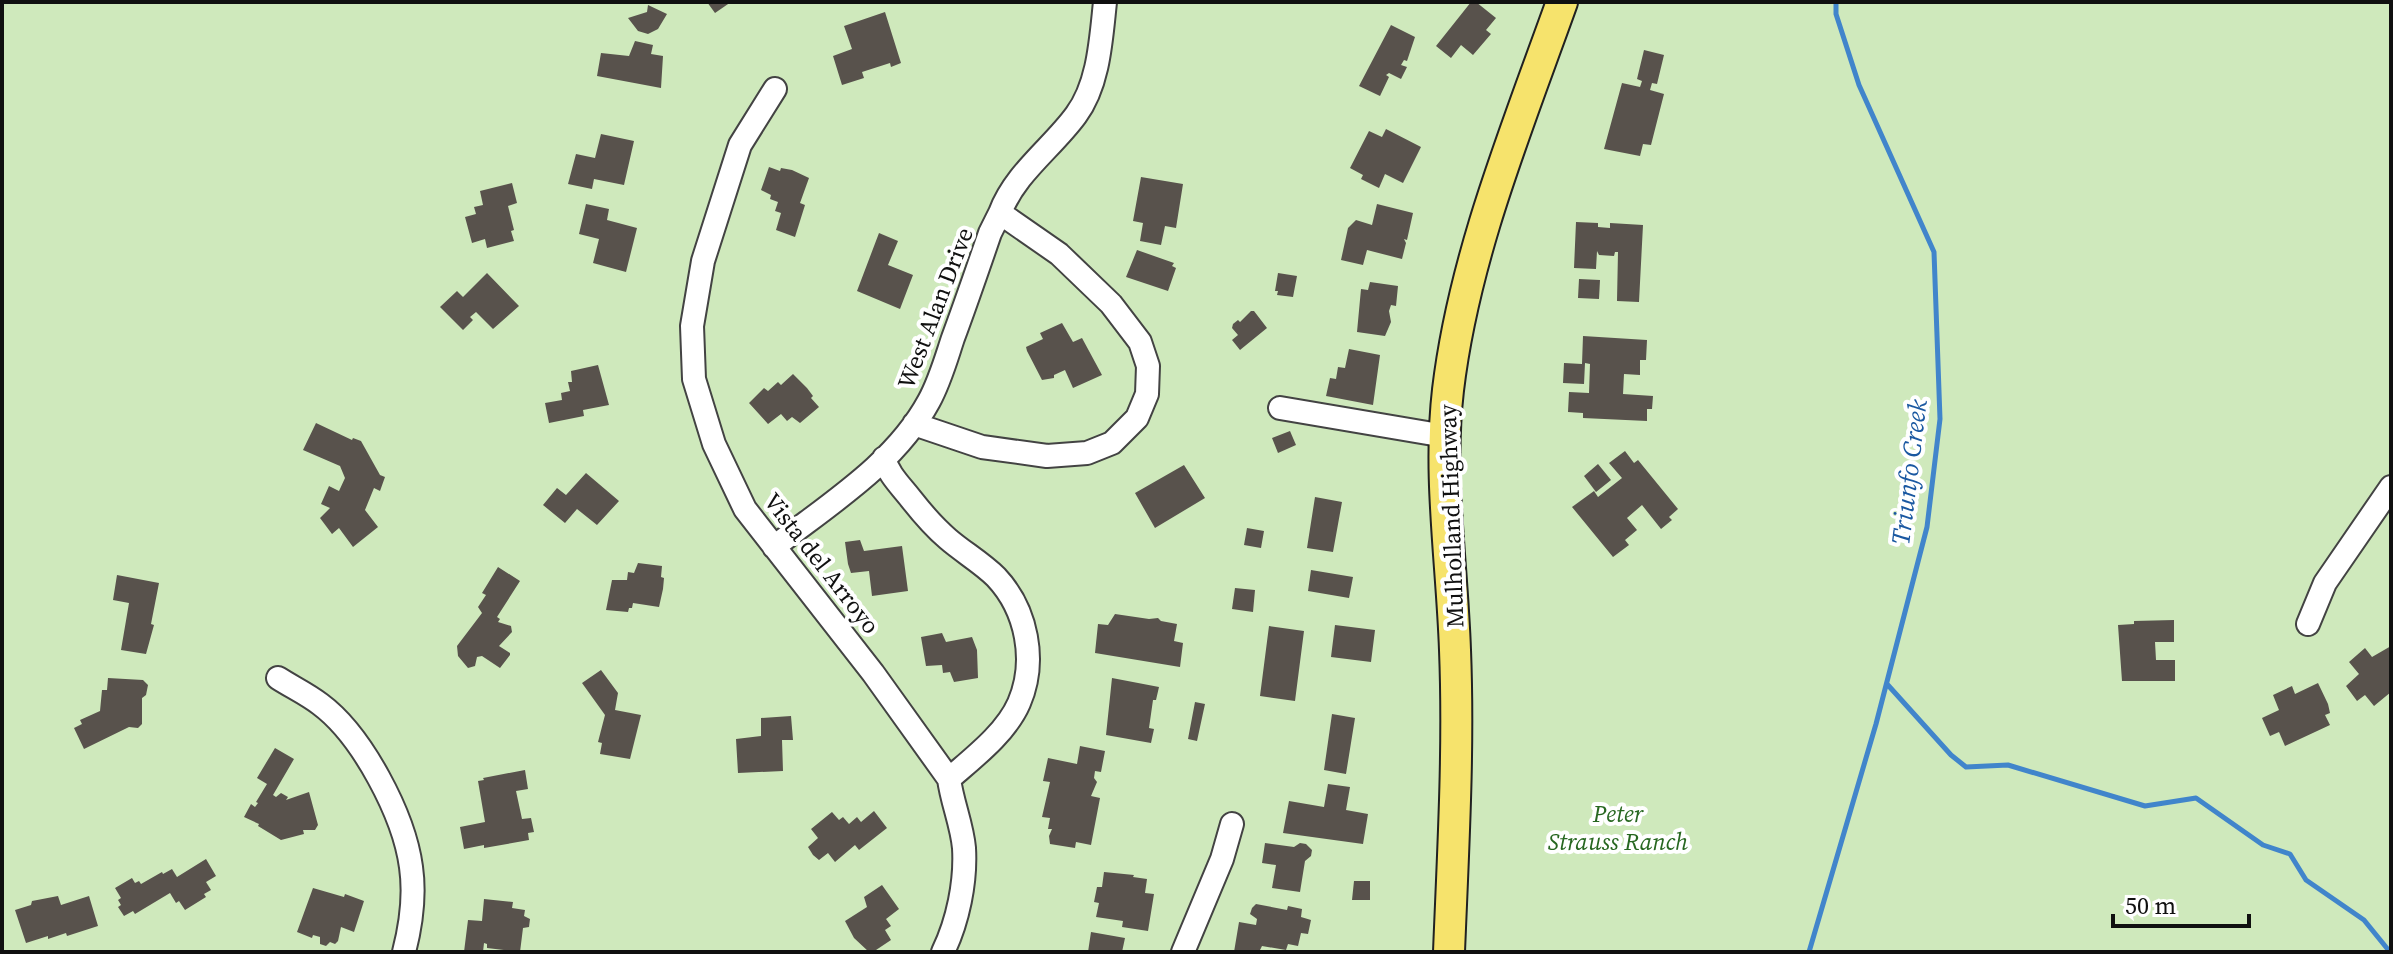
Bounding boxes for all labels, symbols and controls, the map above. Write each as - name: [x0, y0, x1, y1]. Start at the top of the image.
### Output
- street label: West Alan Drive: [889, 223, 981, 393]
- water label: Triunfo Creek: [1882, 396, 1936, 547]
- street label: Mulholland Highway: [1431, 403, 1471, 628]
- street label: Vista del Arroyo: [756, 486, 888, 640]
- park label: Peter Strauss Ranch: [1548, 797, 1688, 858]
- scale bar: [2113, 878, 2249, 928]
- text: 50 m: [2125, 889, 2176, 922]

